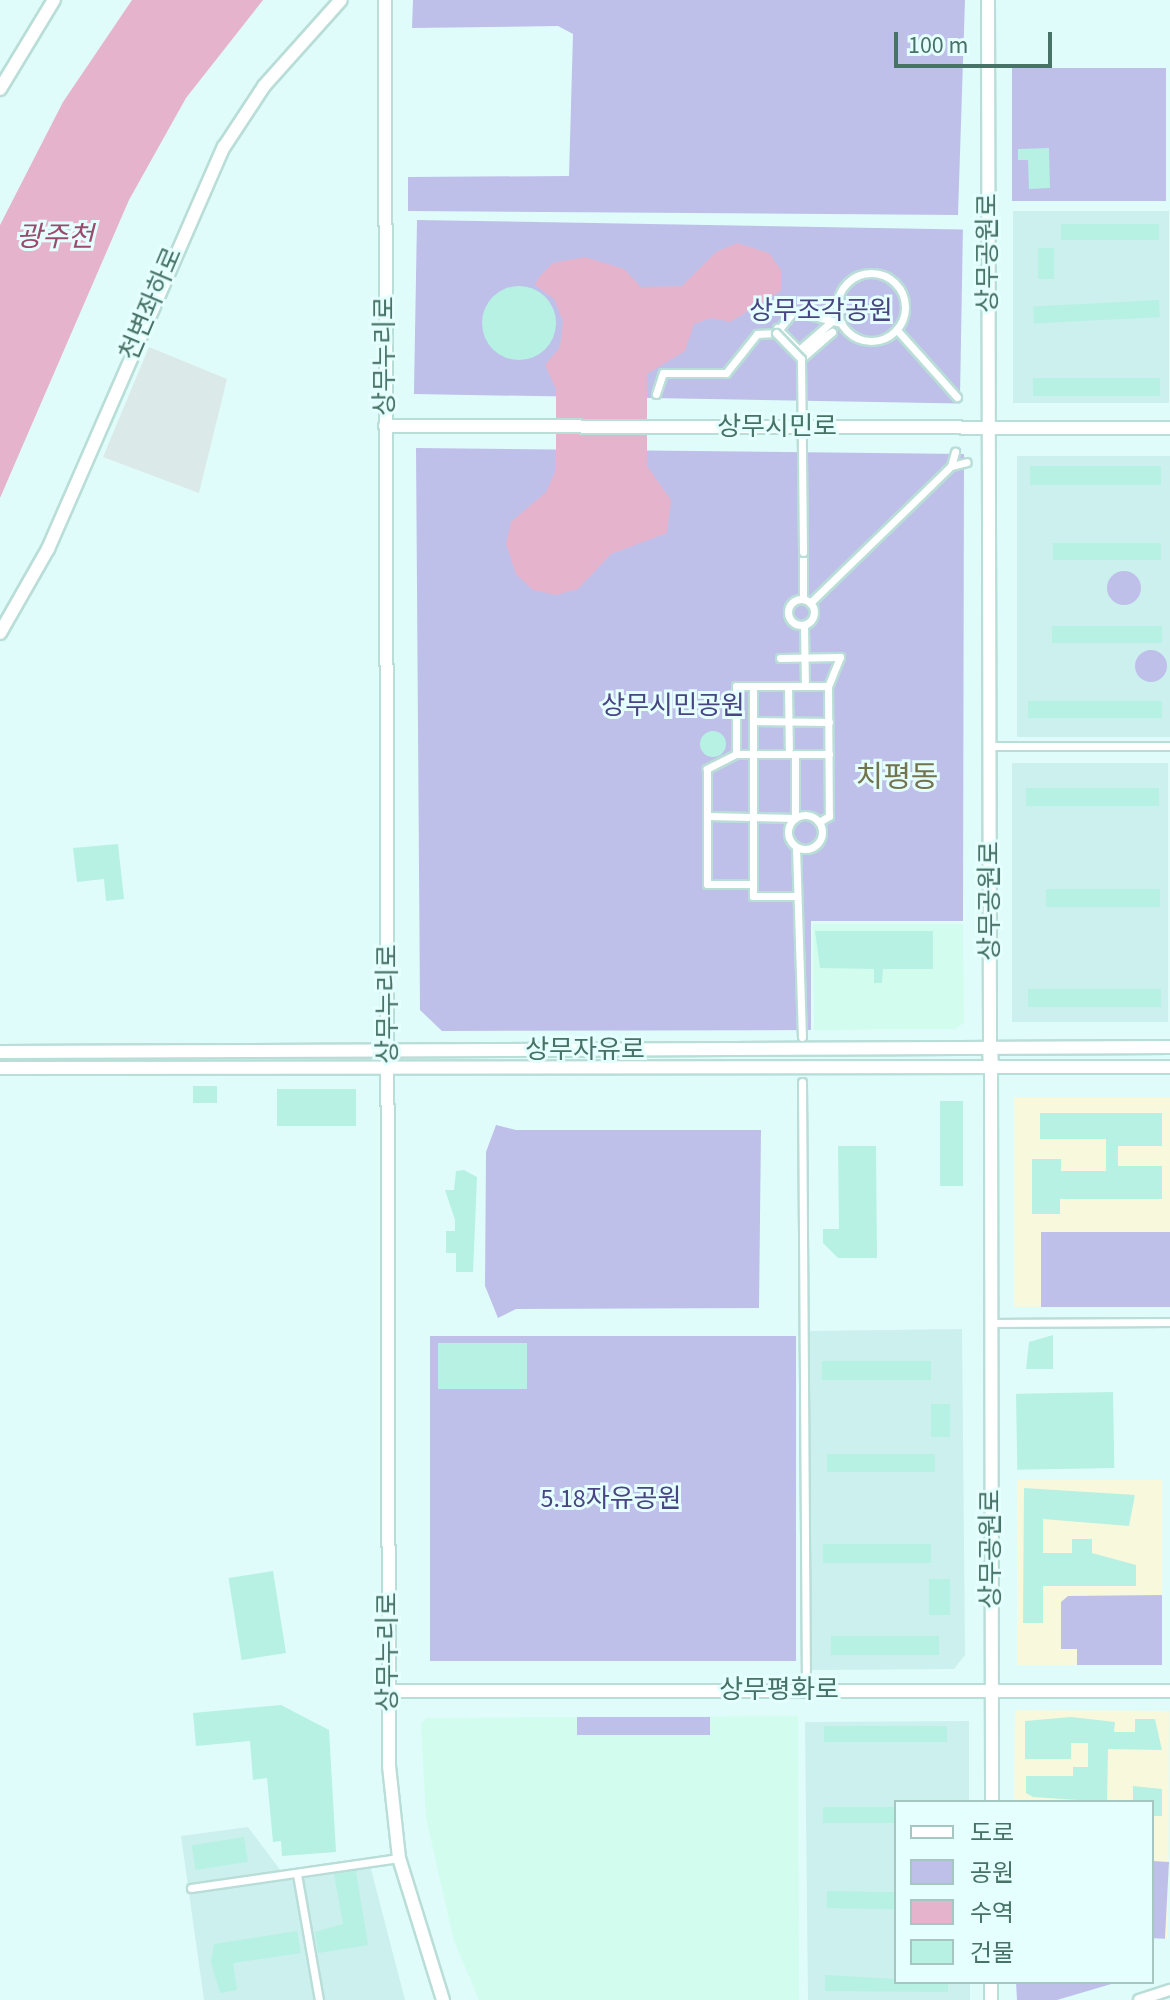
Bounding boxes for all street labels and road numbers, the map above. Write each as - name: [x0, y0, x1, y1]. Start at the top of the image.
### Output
- street label: 상무공원로: [972, 193, 1004, 313]
- street label: 천변좌하로: [113, 243, 189, 365]
- street label: 상무누리로: [369, 296, 401, 416]
- street label: 상무시민로: [717, 411, 837, 443]
- street label: 상무공원로: [974, 841, 1006, 961]
- street label: 상무누리로: [372, 944, 404, 1064]
- street label: 상무자유로: [525, 1034, 645, 1066]
- street label: 상무공원로: [975, 1489, 1007, 1609]
- street label: 상무누리로: [372, 1592, 404, 1712]
- street label: 상무평화로: [719, 1674, 839, 1706]

